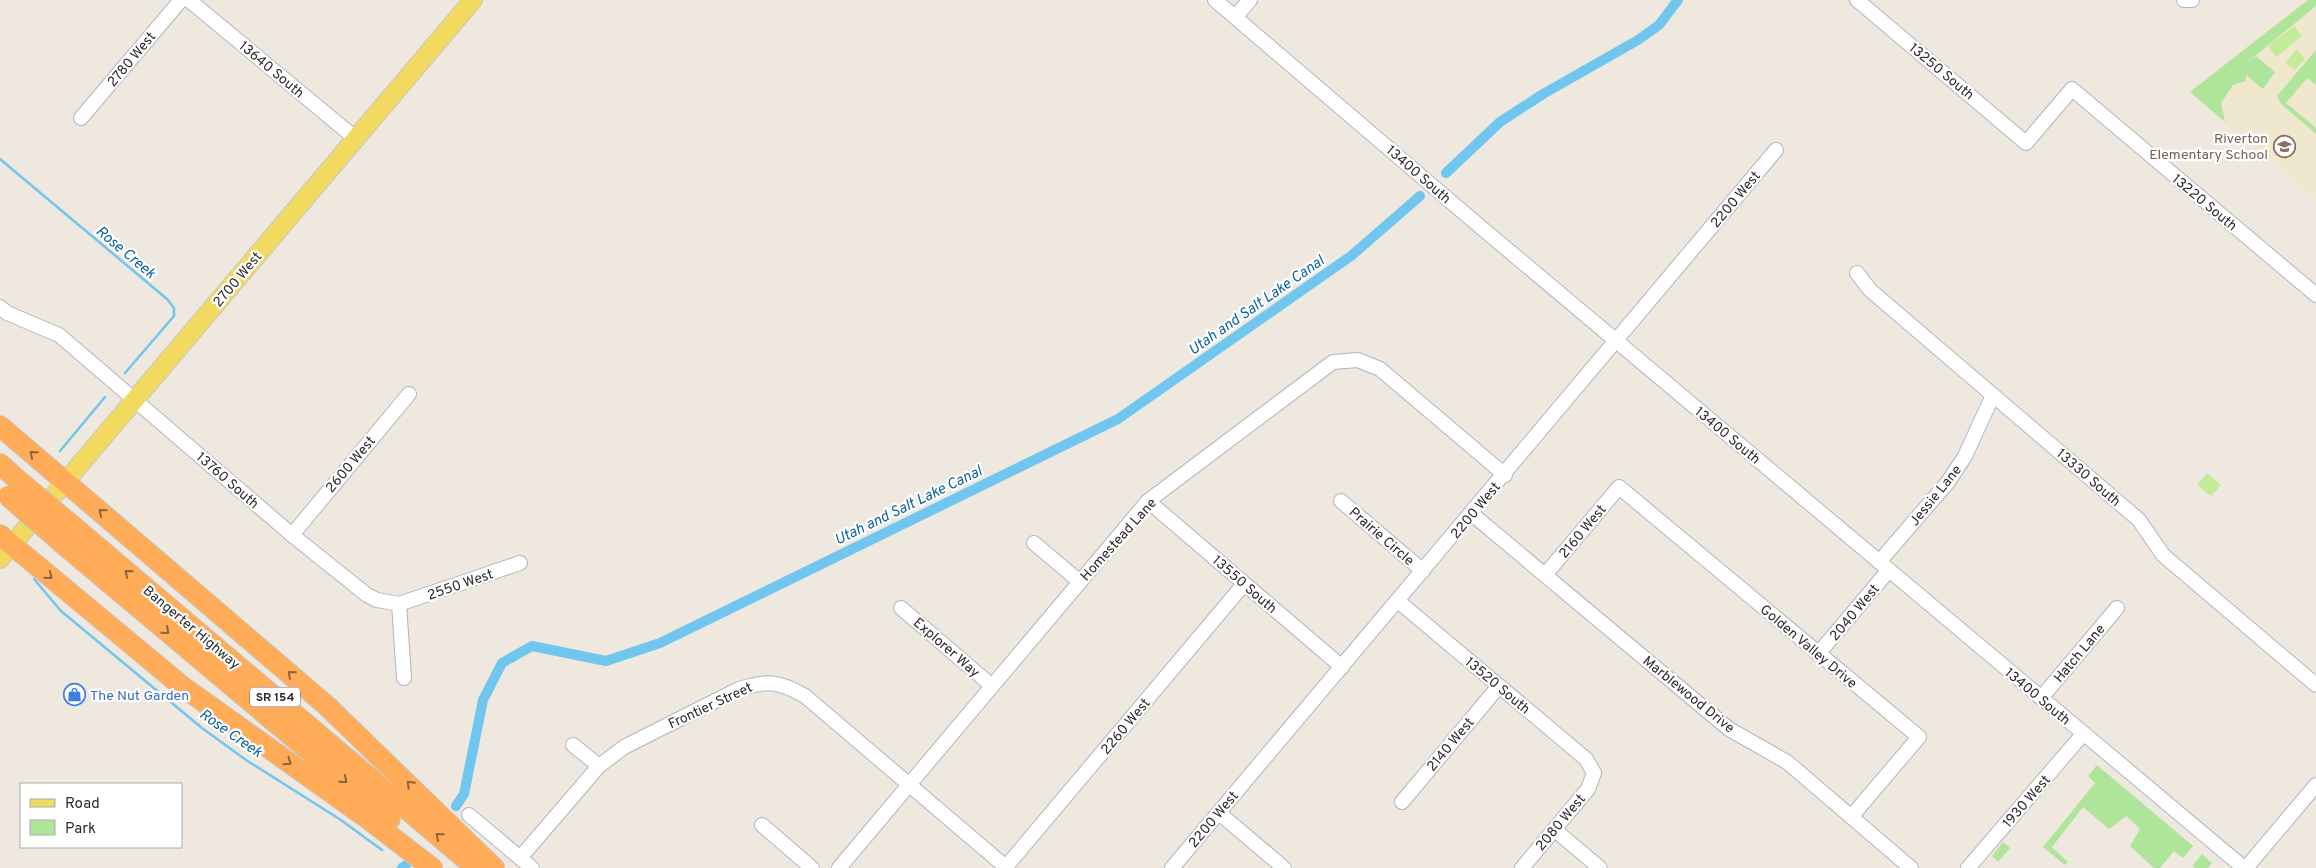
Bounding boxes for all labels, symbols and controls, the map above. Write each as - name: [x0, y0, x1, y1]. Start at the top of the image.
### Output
- street label: 2780 West: [104, 29, 160, 91]
- street label: 13640 South: [235, 38, 307, 102]
- street label: 13250 South: [1905, 40, 1977, 104]
- place label: Riverton Elementary School: [2149, 131, 2268, 164]
- school or university icon: Riverton Elementary School: [2272, 134, 2296, 158]
- street label: 13400 South: [1382, 142, 1454, 208]
- street label: 2200 West: [1708, 168, 1765, 232]
- street label: 13220 South: [2168, 171, 2240, 235]
- water label: Rose Creek: [91, 223, 159, 284]
- street label: 2700 West: [210, 249, 266, 311]
- water label: Utah and Salt Lake Canal: [1185, 251, 1329, 360]
- street label: 13400 South: [1691, 404, 1763, 468]
- street label: 2600 West: [323, 433, 380, 497]
- street label: 13330 South: [2052, 446, 2124, 511]
- street label: 13760 South: [192, 449, 262, 513]
- one-way arrow: [30, 451, 39, 460]
- water label: Utah and Salt Lake Canal: [832, 462, 987, 550]
- street label: Jessie Lane: [1906, 462, 1966, 530]
- street label: 2200 West: [1448, 479, 1505, 543]
- street label: Homestead Lane: [1077, 495, 1161, 585]
- street label: 2160 West: [1556, 502, 1610, 562]
- street label: Prairie Circle: [1345, 504, 1417, 570]
- one-way arrow: [98, 509, 107, 518]
- street label: 13550 South: [1208, 552, 1280, 618]
- street label: 2550 West: [425, 566, 496, 605]
- one-way arrow: [124, 569, 133, 578]
- one-way arrow: [44, 571, 53, 580]
- street label: 2040 West: [1827, 581, 1884, 645]
- street label: Bangerter Highway: [139, 583, 243, 674]
- street label: Golden Valley Drive: [1756, 602, 1860, 693]
- street label: Explorer Way: [909, 615, 983, 682]
- street label: Hatch Lane: [2051, 621, 2109, 687]
- one-way arrow: [161, 625, 170, 634]
- street label: Marblewood Drive: [1639, 653, 1737, 737]
- street label: 13520 South: [1461, 654, 1533, 718]
- street label: 13400 South: [2001, 665, 2073, 729]
- one-way arrow: [287, 670, 296, 679]
- street label: Frontier Street: [666, 679, 755, 733]
- shop icon: The Nut Garden: [62, 683, 86, 707]
- place label: The Nut Garden: [90, 688, 189, 705]
- road number: SR 154: [250, 688, 300, 706]
- street label: 2260 West: [1098, 695, 1155, 759]
- water label: Rose Creek: [195, 706, 266, 763]
- street label: 2140 West: [1424, 715, 1478, 775]
- one-way arrow: [282, 756, 292, 765]
- street label: 1930 West: [2000, 772, 2055, 832]
- one-way arrow: [339, 775, 348, 784]
- one-way arrow: [407, 781, 416, 790]
- legend: [20, 783, 182, 848]
- street label: 2200 West: [1186, 788, 1243, 852]
- street label: 2080 West: [1533, 791, 1590, 855]
- text: Road: [65, 795, 100, 814]
- text: Park: [65, 820, 96, 839]
- one-way arrow: [435, 833, 444, 842]

